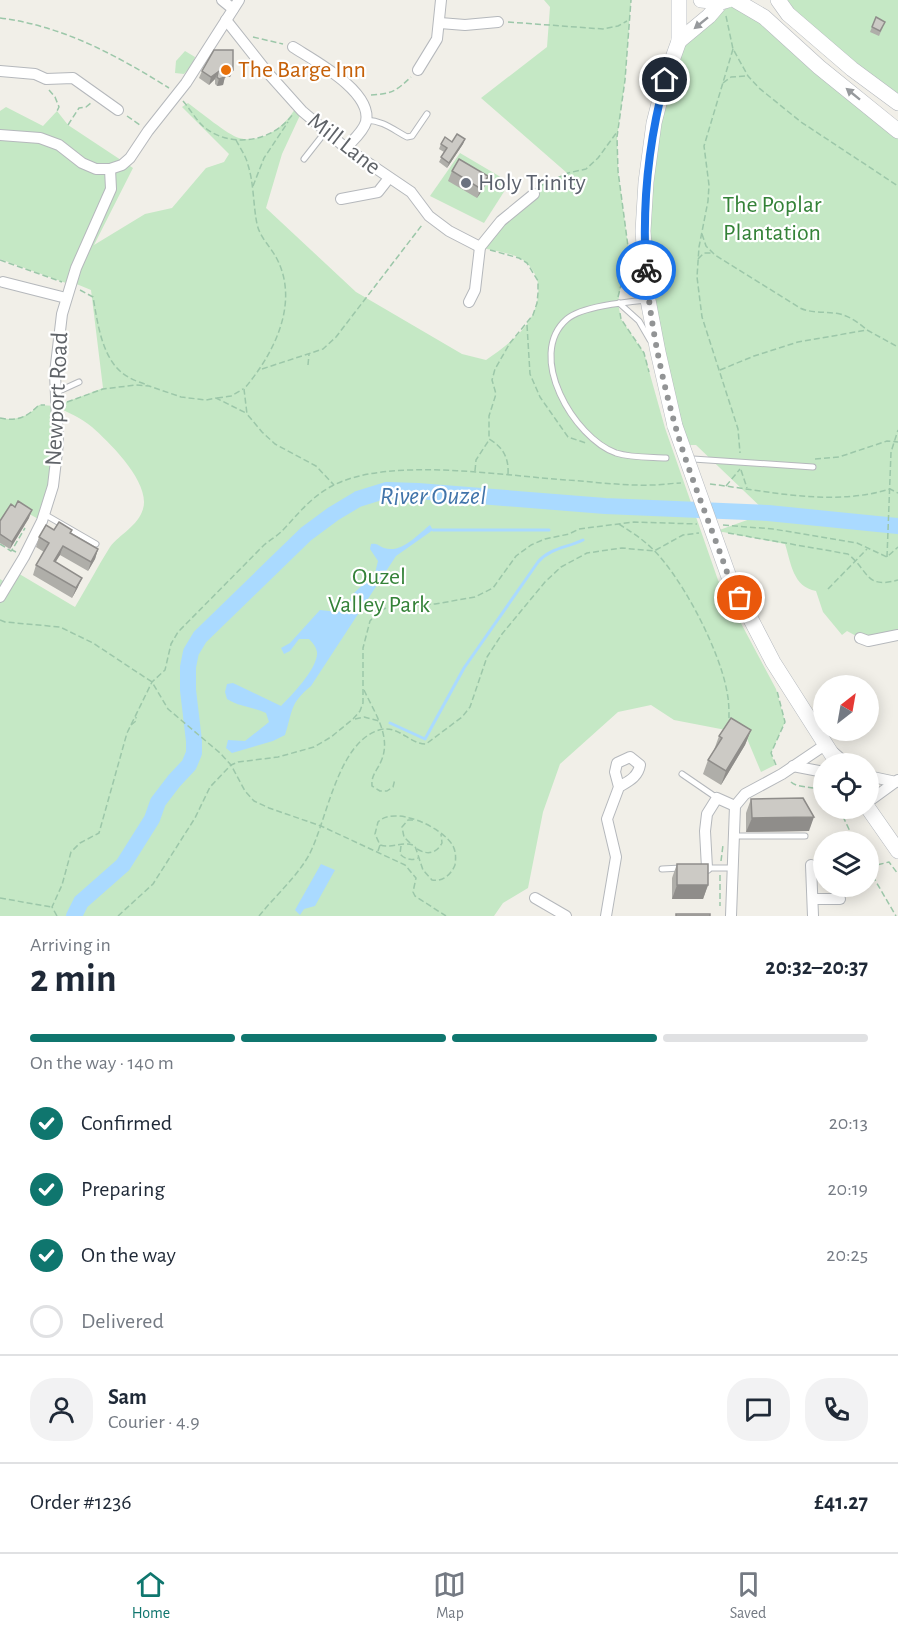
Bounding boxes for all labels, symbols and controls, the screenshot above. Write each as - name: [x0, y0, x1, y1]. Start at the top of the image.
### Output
- one-way arrow: [693, 16, 709, 29]
- pin: [639, 54, 690, 105]
- place label: The Barge Inn: [238, 58, 366, 82]
- marker: The Barge Inn: [219, 63, 233, 77]
- icon: home: [648, 63, 681, 96]
- one-way arrow: [845, 88, 860, 100]
- street label: Mill Lane: [303, 108, 385, 180]
- place label: Holy Trinity: [478, 171, 586, 195]
- marker: Holy Trinity: [459, 176, 473, 190]
- park label: The Poplar Plantation: [722, 193, 822, 245]
- courier: [616, 240, 676, 300]
- icon: bike: [630, 254, 663, 287]
- street label: Newport Road: [42, 331, 72, 467]
- water label: River Ouzel: [380, 483, 486, 509]
- park label: Ouzel Valley Park: [328, 565, 430, 617]
- pin: [714, 572, 765, 623]
- icon: bag: [723, 581, 756, 614]
- north arrow: [813, 675, 879, 741]
- map controls: [813, 675, 879, 897]
- button: locate: [813, 753, 879, 819]
- button: layers: [813, 831, 879, 897]
- text: Arriving in: [30, 935, 111, 955]
- text: 20:32–20:37: [765, 956, 868, 978]
- text: 2 min: [30, 960, 117, 999]
- text: On the way · 140 m: [30, 1053, 174, 1073]
- icon: check: [30, 1107, 63, 1140]
- text: Confirmed: [81, 1112, 172, 1134]
- text: 20:13: [829, 1113, 868, 1133]
- icon: check: [30, 1173, 63, 1206]
- text: Preparing: [81, 1178, 165, 1200]
- text: 20:19: [827, 1179, 868, 1199]
- icon: check: [30, 1239, 63, 1272]
- text: On the way: [81, 1244, 176, 1266]
- text: 20:25: [826, 1245, 868, 1265]
- text: Delivered: [81, 1310, 164, 1332]
- button: person: [30, 1378, 93, 1441]
- button: chat: [727, 1378, 790, 1441]
- button: phone: [805, 1378, 868, 1441]
- text: Sam: [108, 1386, 147, 1408]
- text: Courier · 4.9: [108, 1412, 200, 1432]
- text: Order #1236: [30, 1491, 132, 1513]
- text: £41.27: [814, 1491, 868, 1513]
- tab: Home: [132, 1568, 170, 1623]
- tab: Map: [433, 1568, 466, 1623]
- tab: Saved: [730, 1568, 766, 1623]

